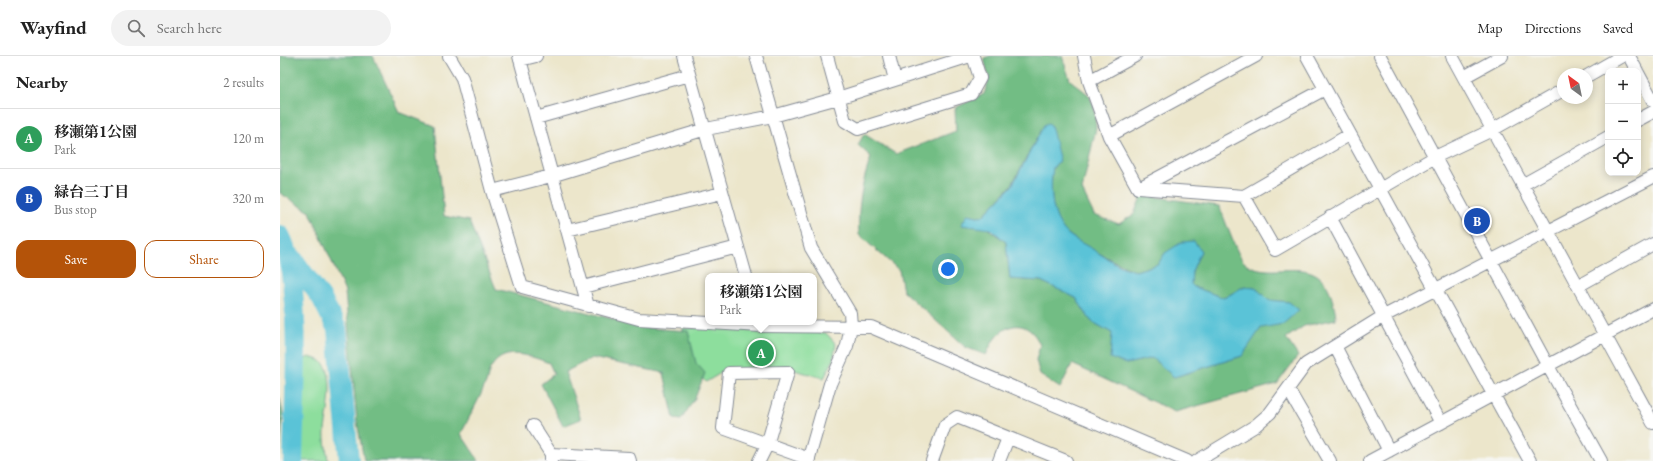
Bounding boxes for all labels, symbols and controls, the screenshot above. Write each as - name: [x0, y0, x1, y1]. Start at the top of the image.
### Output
- search box: [111, 10, 391, 46]
- text: Wayfind: [20, 15, 87, 40]
- icon: search: [125, 17, 147, 39]
- text: Search here: [157, 18, 222, 37]
- text: Map: [1477, 19, 1503, 37]
- text: Directions: [1525, 19, 1581, 37]
- text: Saved: [1603, 19, 1633, 37]
- north arrow: [1557, 68, 1593, 104]
- map controls: [1605, 68, 1641, 176]
- button: +: [1605, 68, 1641, 104]
- text: Nearby: [16, 71, 68, 93]
- text: 2 results: [223, 74, 264, 91]
- button: −: [1605, 104, 1641, 140]
- text: 移瀬第1公園: [54, 122, 137, 141]
- text: A: [24, 130, 34, 147]
- text: 120 m: [233, 130, 264, 147]
- button: locate: [1605, 140, 1641, 176]
- text: Park: [54, 141, 76, 158]
- text: 緑台三丁目: [54, 182, 129, 201]
- text: B: [25, 190, 33, 207]
- text: 320 m: [233, 190, 264, 207]
- text: Bus stop: [54, 201, 97, 218]
- pin: B: [1464, 206, 1490, 236]
- button: Save: [16, 240, 136, 278]
- button: Share: [144, 240, 264, 278]
- your location: [938, 259, 958, 279]
- popup: [705, 273, 817, 325]
- text: 移瀬第1公園: [720, 282, 802, 301]
- text: Park: [720, 301, 742, 318]
- pin: A: [748, 338, 774, 368]

